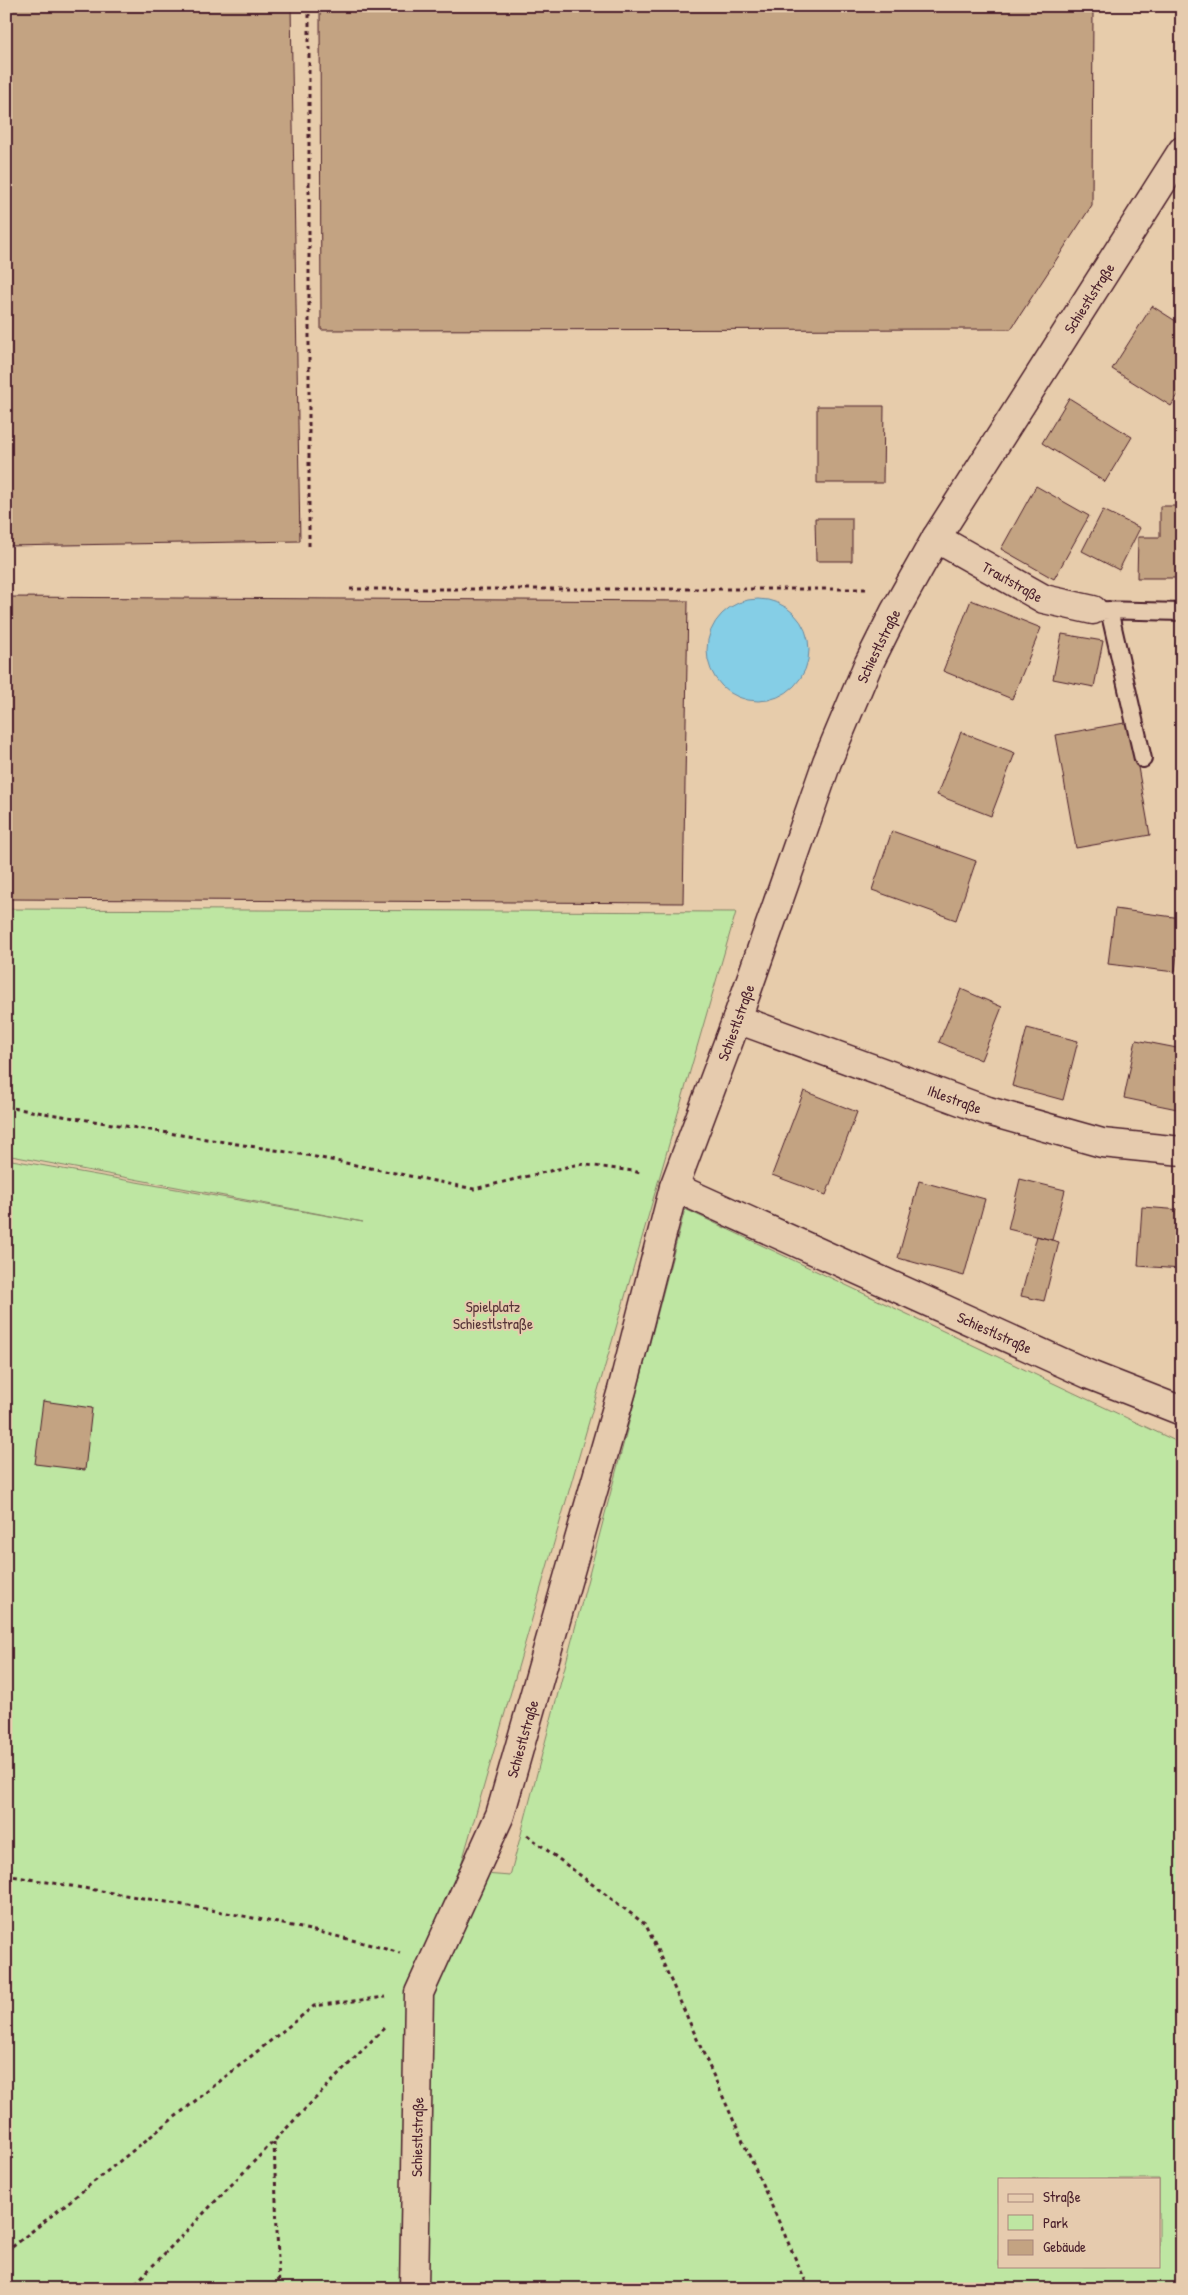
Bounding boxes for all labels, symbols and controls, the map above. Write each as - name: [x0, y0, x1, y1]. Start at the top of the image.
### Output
- street label: Schiestlstraße: [1058, 259, 1119, 337]
- street label: Trautstraße: [979, 556, 1047, 607]
- street label: Schiestlstraße: [851, 605, 905, 686]
- street label: Schiestlstraße: [712, 981, 759, 1064]
- street label: Ihlestraße: [925, 1079, 985, 1118]
- park label: Spielplatz Schiestlstraße: [453, 1296, 533, 1334]
- street label: Schiestlstraße: [954, 1306, 1036, 1358]
- street label: Schiestlstraße: [501, 1697, 543, 1780]
- street label: Schiestlstraße: [405, 2097, 428, 2177]
- legend: [998, 2178, 1160, 2268]
- text: Straße: [1043, 2186, 1081, 2207]
- text: Park: [1043, 2212, 1068, 2233]
- text: Gebäude: [1043, 2236, 1086, 2257]

